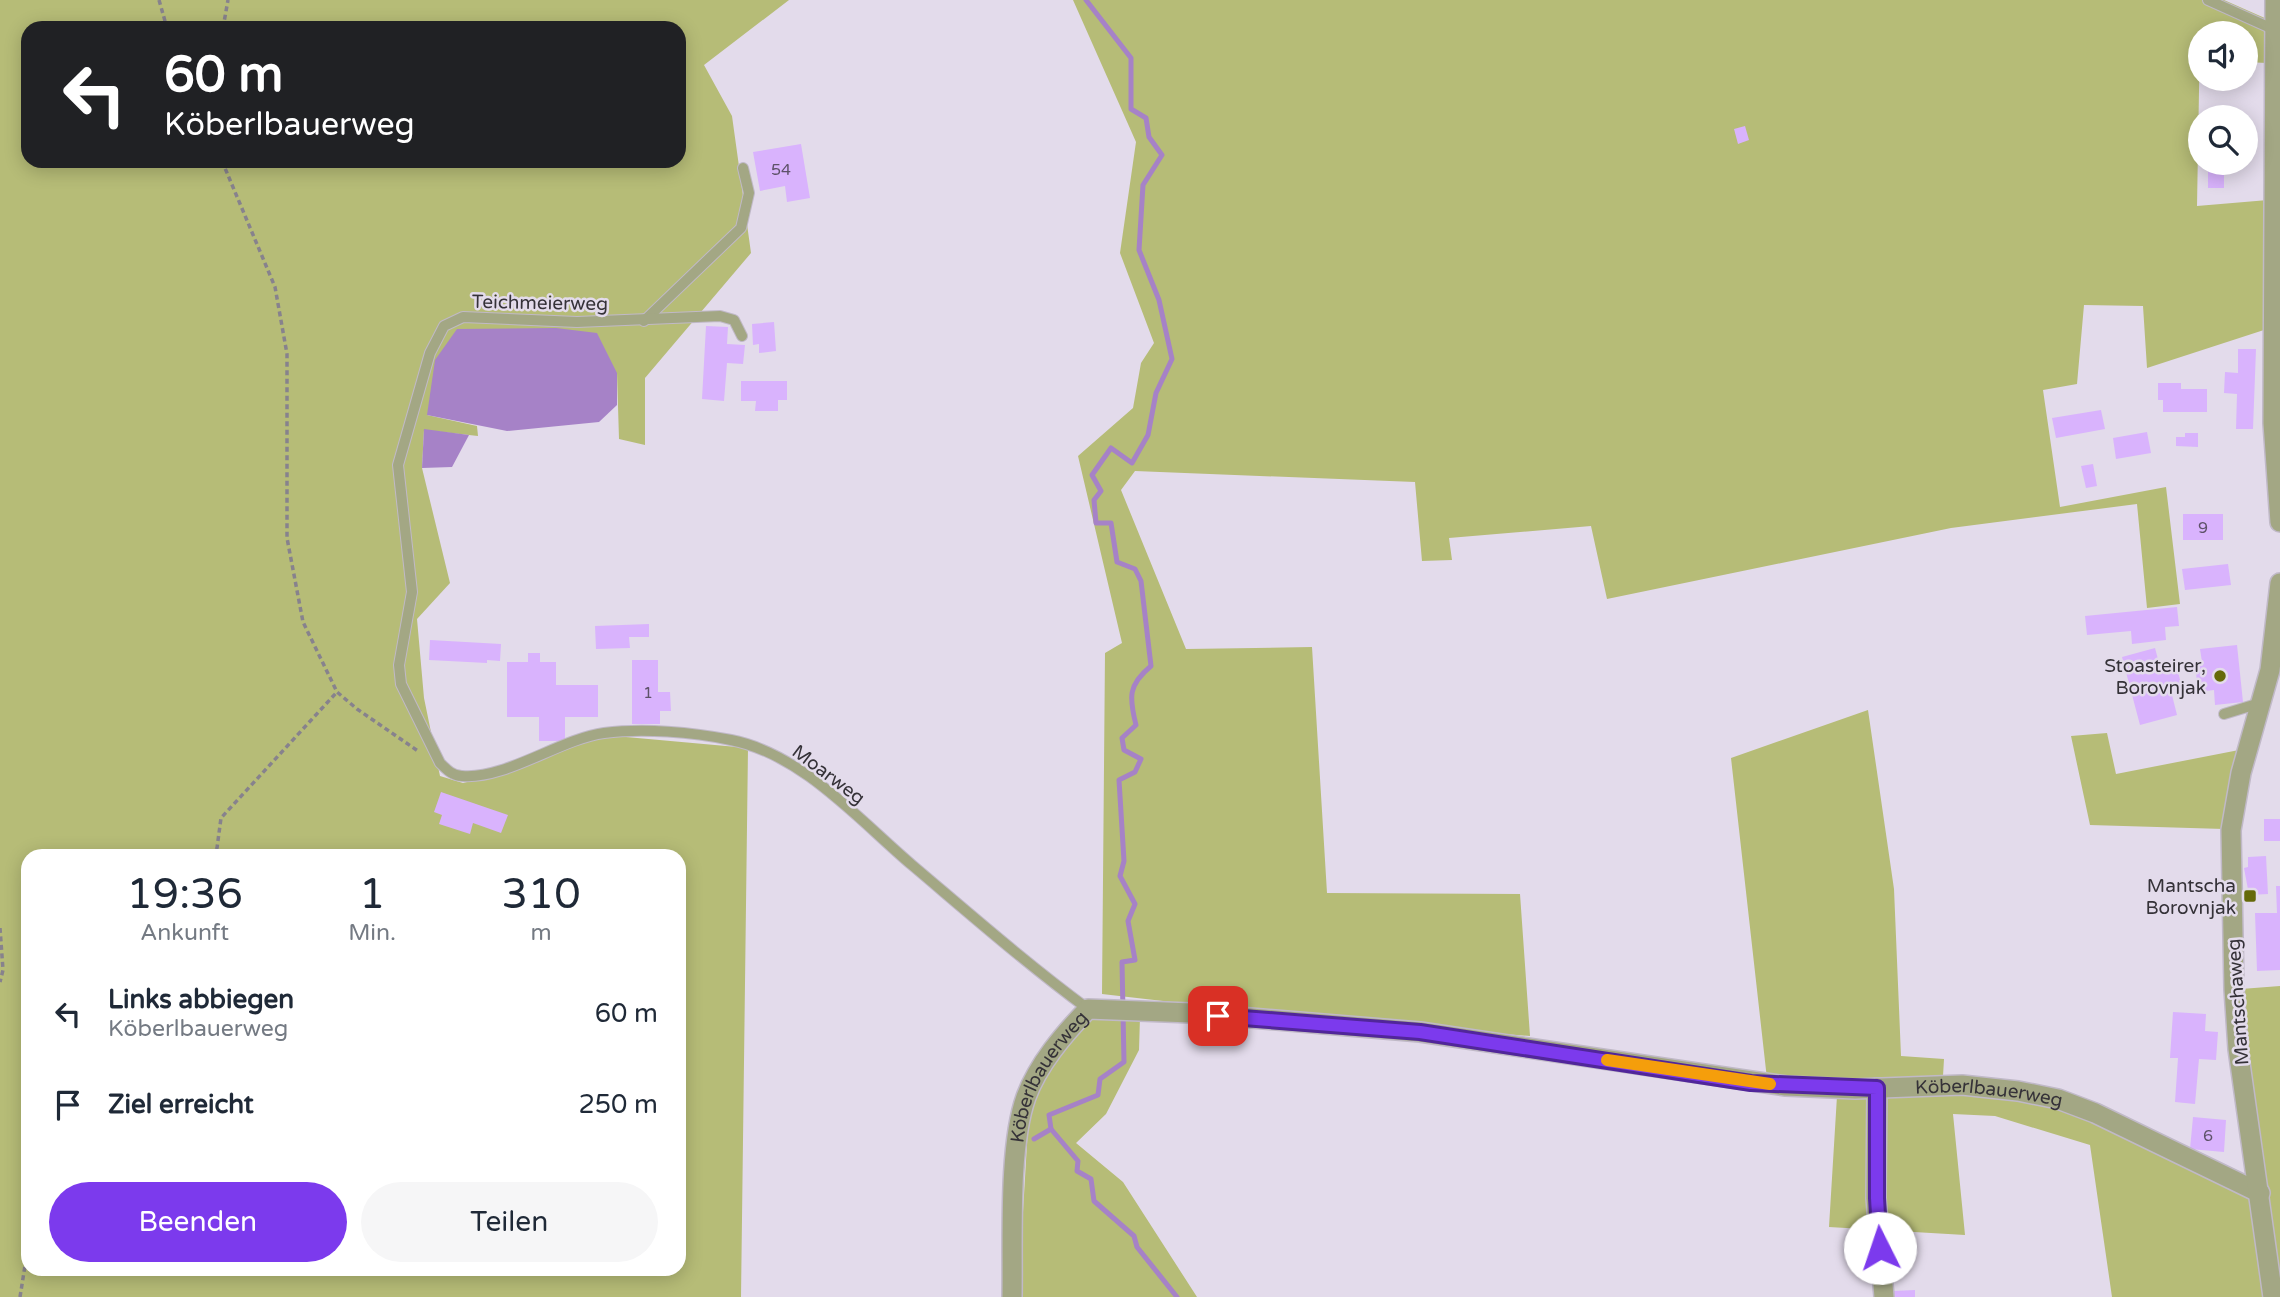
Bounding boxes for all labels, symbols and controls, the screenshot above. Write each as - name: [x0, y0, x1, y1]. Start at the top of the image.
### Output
- map controls: [2188, 21, 2258, 175]
- button: sound: [2188, 21, 2258, 91]
- text: 60 m: [164, 46, 283, 105]
- icon: left: [49, 49, 140, 140]
- button: search: [2188, 105, 2258, 175]
- text: Köberlbauerweg: [164, 106, 415, 144]
- house number: 54: [771, 160, 791, 180]
- street label: Teichmeierweg: [472, 291, 608, 315]
- house number: 9: [2198, 518, 2208, 538]
- place label: Stoasteirer, Borovnjak: [2104, 655, 2206, 699]
- marker: Stoasteirer, Borovnjak: [2212, 668, 2228, 684]
- house number: 1: [643, 683, 653, 703]
- street label: Moarweg: [788, 740, 869, 809]
- text: 19:36: [126, 869, 243, 920]
- text: 1: [359, 869, 385, 920]
- text: 310: [501, 869, 581, 920]
- place label: Mantscha Borovnjak: [2145, 875, 2236, 919]
- marker: Mantscha Borovnjak: [2242, 888, 2258, 904]
- text: Ankunft: [140, 919, 229, 947]
- text: Min.: [348, 919, 396, 947]
- text: m: [530, 919, 552, 947]
- street label: Mantschaweg: [2223, 938, 2253, 1066]
- text: Links abbiegen: [108, 984, 294, 1015]
- pin: [1188, 986, 1248, 1046]
- icon: left: [49, 995, 87, 1033]
- icon: arrive: [1199, 997, 1237, 1035]
- text: 60 m: [595, 998, 658, 1029]
- street label: Köberlbauerweg: [1006, 1007, 1093, 1144]
- text: Köberlbauerweg: [108, 1015, 288, 1043]
- street label: Köberlbauerweg: [1915, 1075, 2065, 1112]
- icon: arrive: [49, 1086, 87, 1124]
- text: Ziel erreicht: [108, 1089, 254, 1120]
- text: 250 m: [578, 1089, 658, 1120]
- house number: 6: [2203, 1126, 2213, 1146]
- button: Beenden: [49, 1182, 347, 1262]
- button: Teilen: [361, 1182, 658, 1262]
- position arrow: [1843, 1211, 1917, 1285]

